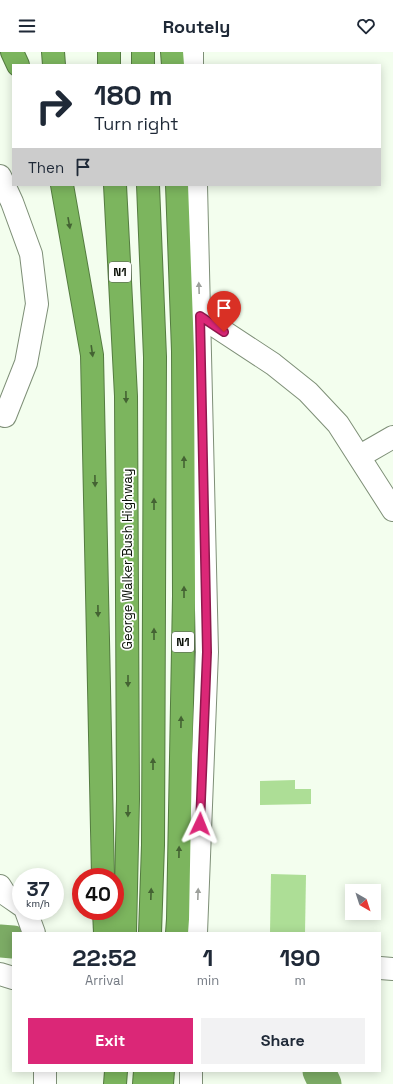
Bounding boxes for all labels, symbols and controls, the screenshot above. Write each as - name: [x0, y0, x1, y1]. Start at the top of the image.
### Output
- icon: menu: [16, 15, 38, 37]
- text: Routely: [163, 15, 230, 38]
- icon: heart: [355, 15, 377, 37]
- text: 180 m: [94, 77, 173, 113]
- icon: right: [28, 80, 80, 132]
- text: Turn right: [94, 112, 178, 135]
- icon: arrive: [72, 156, 94, 178]
- text: Then: [28, 158, 64, 177]
- one-way arrow: [66, 217, 72, 229]
- road number: N1: [109, 262, 131, 282]
- one-way arrow: [196, 281, 202, 294]
- pin: [207, 291, 241, 332]
- icon: arrive: [213, 297, 235, 319]
- one-way arrow: [89, 345, 95, 357]
- one-way arrow: [123, 391, 129, 404]
- one-way arrow: [181, 455, 187, 468]
- street label: George Walker Bush Highway: [119, 469, 136, 650]
- one-way arrow: [92, 475, 98, 488]
- one-way arrow: [151, 497, 157, 510]
- one-way arrow: [181, 585, 187, 598]
- one-way arrow: [95, 605, 101, 618]
- one-way arrow: [151, 627, 157, 640]
- road number: N1: [172, 632, 194, 652]
- one-way arrow: [125, 675, 131, 688]
- one-way arrow: [178, 715, 184, 728]
- one-way arrow: [150, 757, 156, 770]
- position arrow: [179, 803, 221, 845]
- one-way arrow: [125, 805, 131, 818]
- one-way arrow: [176, 845, 182, 858]
- speed limit sign: 40: [72, 868, 124, 920]
- text: 37: [26, 876, 50, 902]
- north arrow: [345, 884, 381, 920]
- map controls: [345, 884, 381, 920]
- one-way arrow: [148, 888, 155, 900]
- one-way arrow: [194, 888, 201, 900]
- text: km/h: [26, 897, 50, 910]
- text: 22:52: [72, 942, 136, 973]
- text: 1: [203, 942, 213, 973]
- text: 190: [279, 942, 321, 973]
- text: Arrival: [85, 972, 124, 989]
- text: min: [197, 972, 219, 989]
- text: m: [294, 972, 306, 989]
- button: Exit: [28, 1018, 193, 1064]
- button: Share: [201, 1018, 365, 1064]

